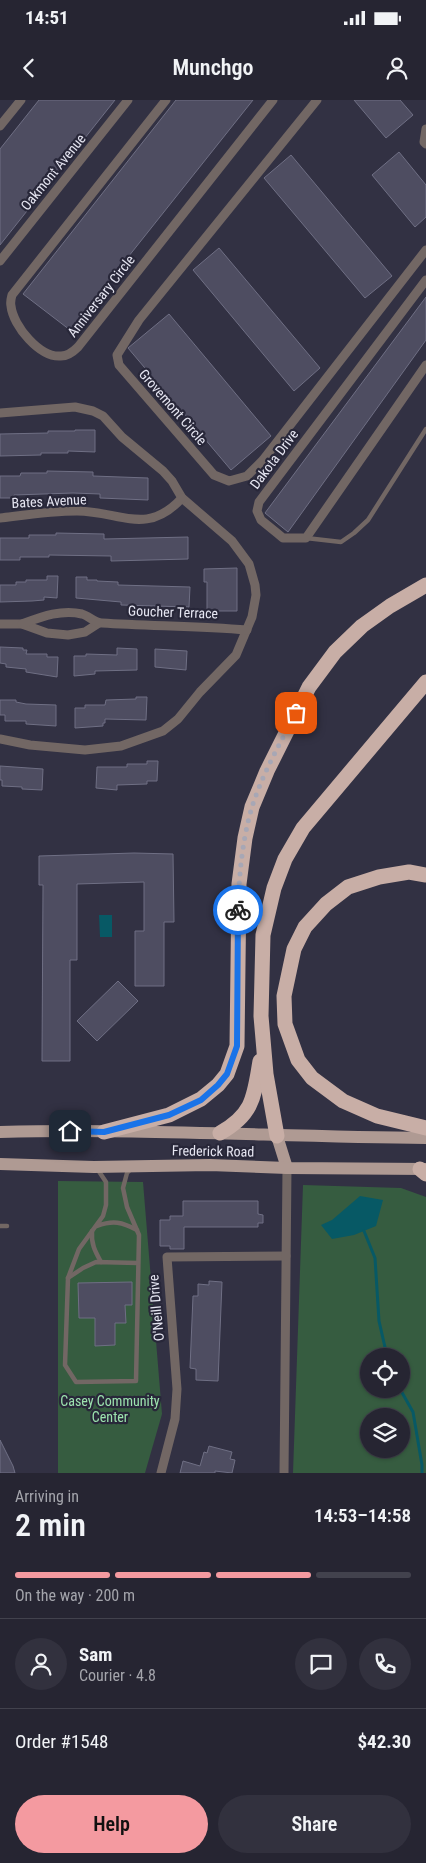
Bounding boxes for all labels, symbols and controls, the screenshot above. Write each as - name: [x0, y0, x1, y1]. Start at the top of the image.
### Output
- text: 14:51: [25, 6, 69, 29]
- icon: back: [15, 54, 43, 82]
- icon: person: [383, 54, 411, 82]
- text: Munchgo: [172, 55, 254, 80]
- street label: Oakmont Avenue: [17, 130, 89, 213]
- street label: Anniversary Circle: [64, 251, 138, 340]
- street label: Grovemont Circle: [136, 366, 210, 448]
- street label: Dakota Drive: [247, 426, 302, 492]
- street label: Bates Avenue: [11, 491, 87, 511]
- street label: Goucher Terrace: [128, 602, 219, 622]
- pin: [275, 692, 317, 734]
- icon: bag: [282, 699, 310, 727]
- courier: [213, 885, 263, 935]
- icon: bike: [224, 896, 252, 924]
- pin: [49, 1110, 91, 1152]
- icon: home: [56, 1117, 84, 1145]
- street label: Frederick Road: [172, 1142, 254, 1160]
- street label: O'Neill Drive: [145, 1274, 167, 1342]
- map controls: [360, 1348, 410, 1458]
- button: locate: [360, 1348, 410, 1398]
- park label: Casey Community Center: [60, 1393, 160, 1425]
- button: layers: [360, 1408, 410, 1458]
- text: Arriving in: [15, 1487, 79, 1506]
- text: 14:53–14:58: [314, 1504, 411, 1527]
- text: 2 min: [15, 1506, 86, 1544]
- text: On the way · 200 m: [15, 1586, 135, 1605]
- button: person: [15, 1638, 67, 1690]
- button: chat: [295, 1638, 347, 1690]
- button: phone: [359, 1638, 411, 1690]
- text: Sam: [79, 1643, 112, 1666]
- text: Courier · 4.8: [79, 1666, 156, 1685]
- text: Order #1548: [15, 1730, 108, 1753]
- text: $42.30: [357, 1730, 411, 1753]
- button: Help: [15, 1795, 208, 1853]
- button: Share: [218, 1795, 411, 1853]

